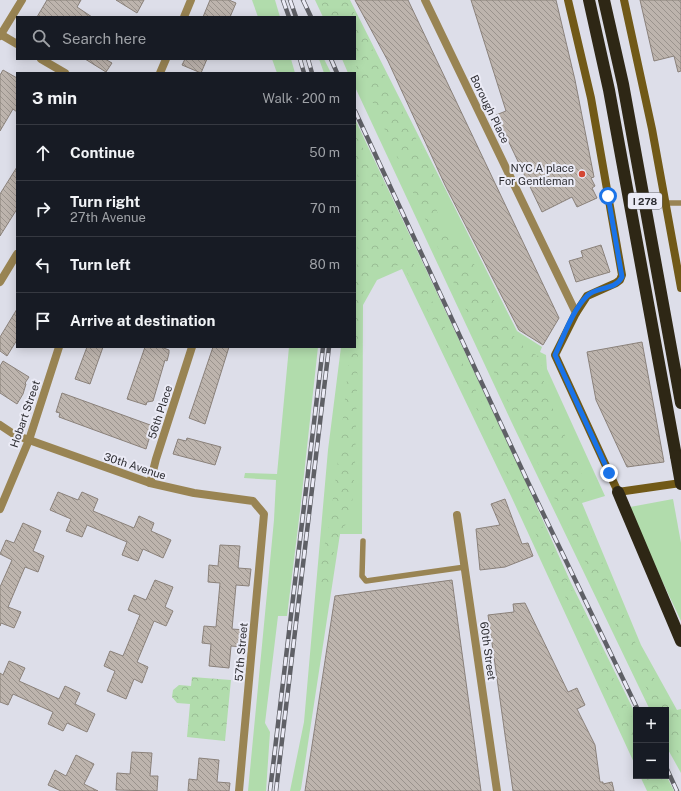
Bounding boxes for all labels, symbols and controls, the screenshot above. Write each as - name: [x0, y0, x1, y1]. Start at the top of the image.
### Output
- search box: [16, 16, 356, 60]
- icon: search: [30, 27, 52, 49]
- text: Search here: [62, 30, 146, 47]
- street label: Borough Place: [468, 73, 512, 145]
- text: 3 min: [32, 88, 77, 108]
- text: Walk · 200 m: [263, 91, 340, 106]
- icon: ahead: [32, 142, 54, 164]
- text: Continue: [70, 144, 135, 161]
- text: 50 m: [309, 145, 340, 160]
- place label: NYC A place For Gentleman: [499, 162, 574, 187]
- marker: NYC A place For Gentleman: [577, 169, 587, 179]
- route start: [599, 187, 617, 205]
- text: Turn right: [70, 193, 140, 210]
- road number: I 278: [628, 193, 662, 209]
- icon: right: [32, 198, 54, 220]
- text: 70 m: [310, 201, 340, 216]
- text: 27th Avenue: [70, 210, 146, 225]
- icon: left: [32, 254, 54, 276]
- text: Turn left: [70, 256, 131, 273]
- text: 80 m: [309, 257, 340, 272]
- icon: arrive: [32, 310, 54, 332]
- text: Arrive at destination: [70, 312, 215, 329]
- street label: Hobart Street: [8, 379, 42, 449]
- street label: 56th Place: [146, 384, 174, 440]
- street label: 30th Avenue: [102, 450, 168, 482]
- route end: [600, 464, 618, 482]
- street label: 60th Street: [478, 621, 498, 681]
- street label: 57th Street: [232, 622, 250, 682]
- map controls: [633, 707, 669, 779]
- button: +: [633, 707, 669, 743]
- button: −: [633, 743, 669, 779]

